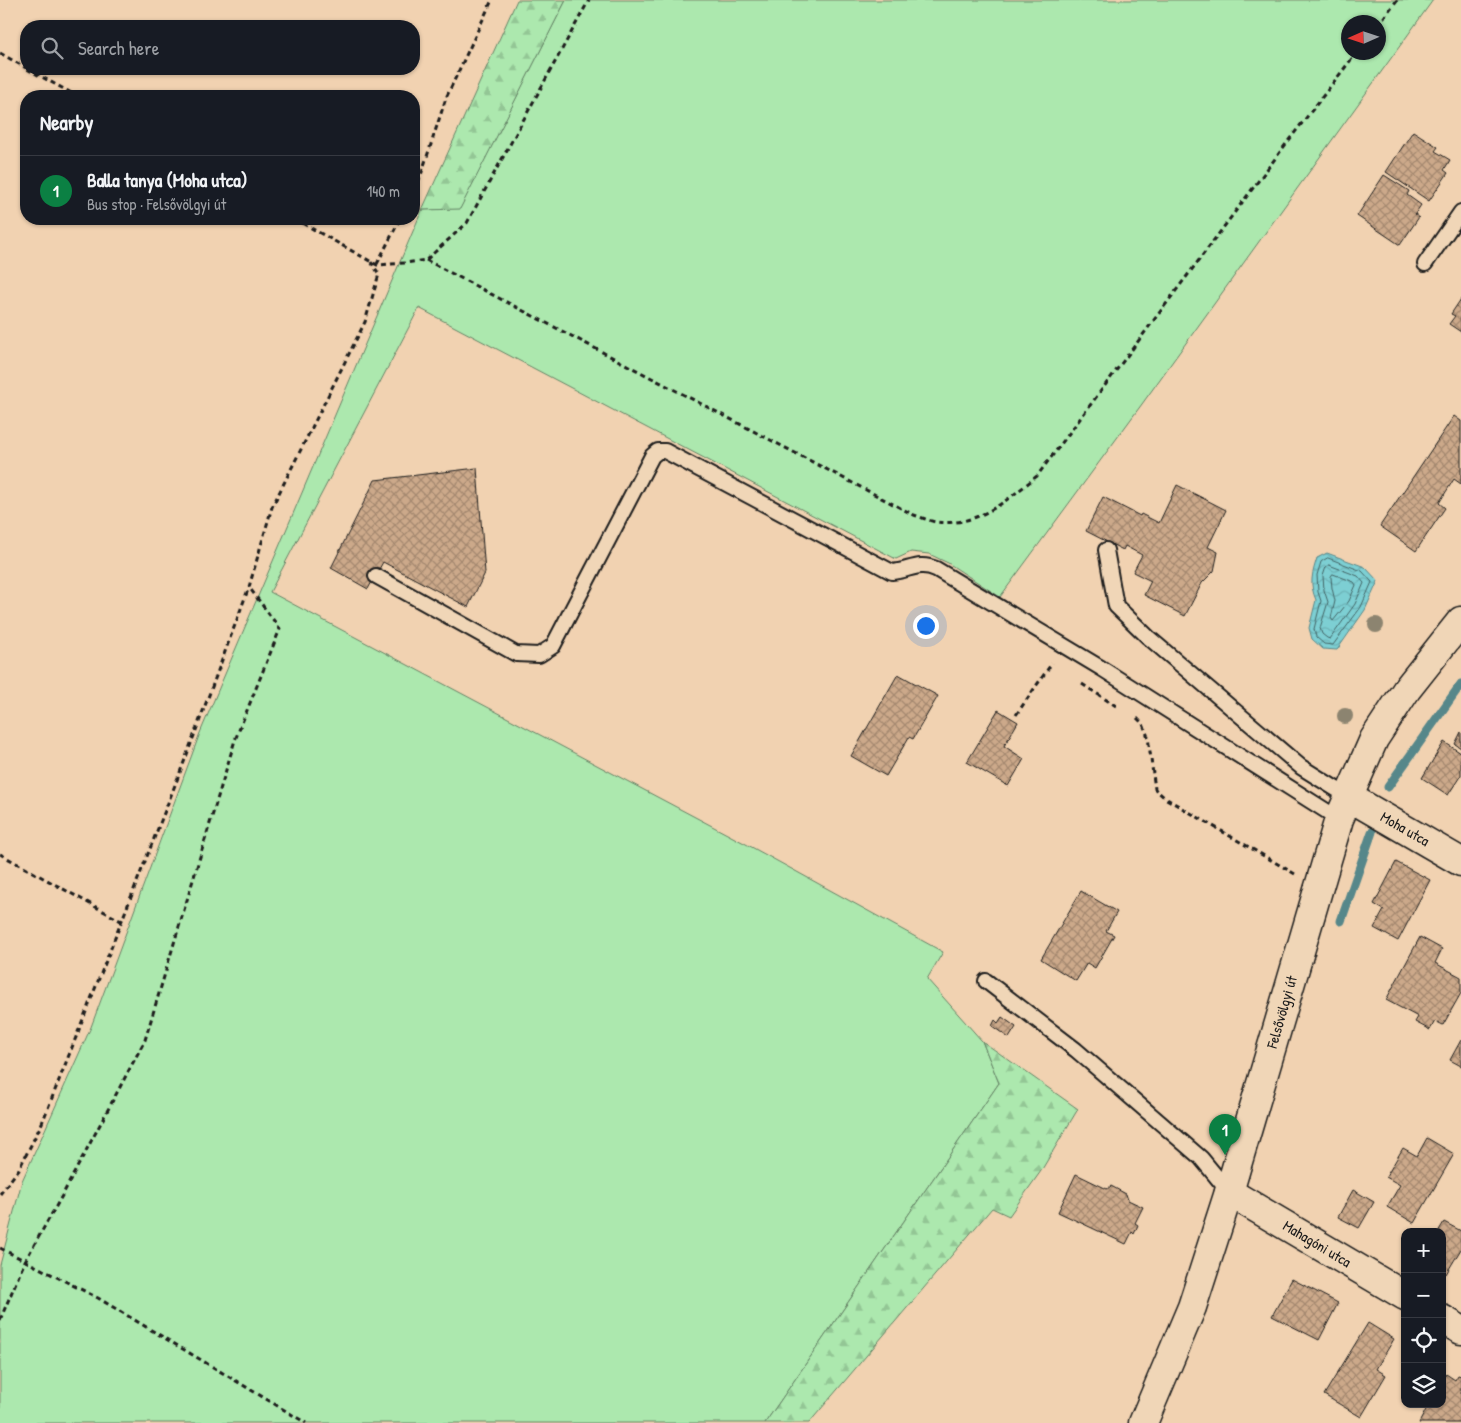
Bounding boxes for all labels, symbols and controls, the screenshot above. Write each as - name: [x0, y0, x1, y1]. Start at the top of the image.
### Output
- north arrow: [1341, 15, 1386, 60]
- search box: [20, 20, 420, 75]
- icon: search: [38, 34, 66, 62]
- text: Search here: [78, 35, 159, 61]
- text: Nearby: [40, 108, 93, 137]
- text: Balla tanya (Moha utca): [87, 167, 248, 193]
- text: 1: [53, 180, 59, 202]
- text: 140 m: [366, 180, 400, 202]
- text: Bus stop · Felsővölgyi út: [87, 193, 226, 215]
- your location: [913, 613, 939, 639]
- street label: Moha utca: [1377, 806, 1434, 851]
- street label: Felsővölgyi út: [1261, 972, 1302, 1051]
- pin: 1: [1209, 1114, 1241, 1155]
- street label: Mahagóni utca: [1279, 1215, 1355, 1272]
- map controls: [1401, 1228, 1446, 1408]
- button: +: [1401, 1228, 1446, 1273]
- button: −: [1401, 1273, 1446, 1318]
- button: locate: [1401, 1318, 1446, 1363]
- button: layers: [1401, 1363, 1446, 1408]

